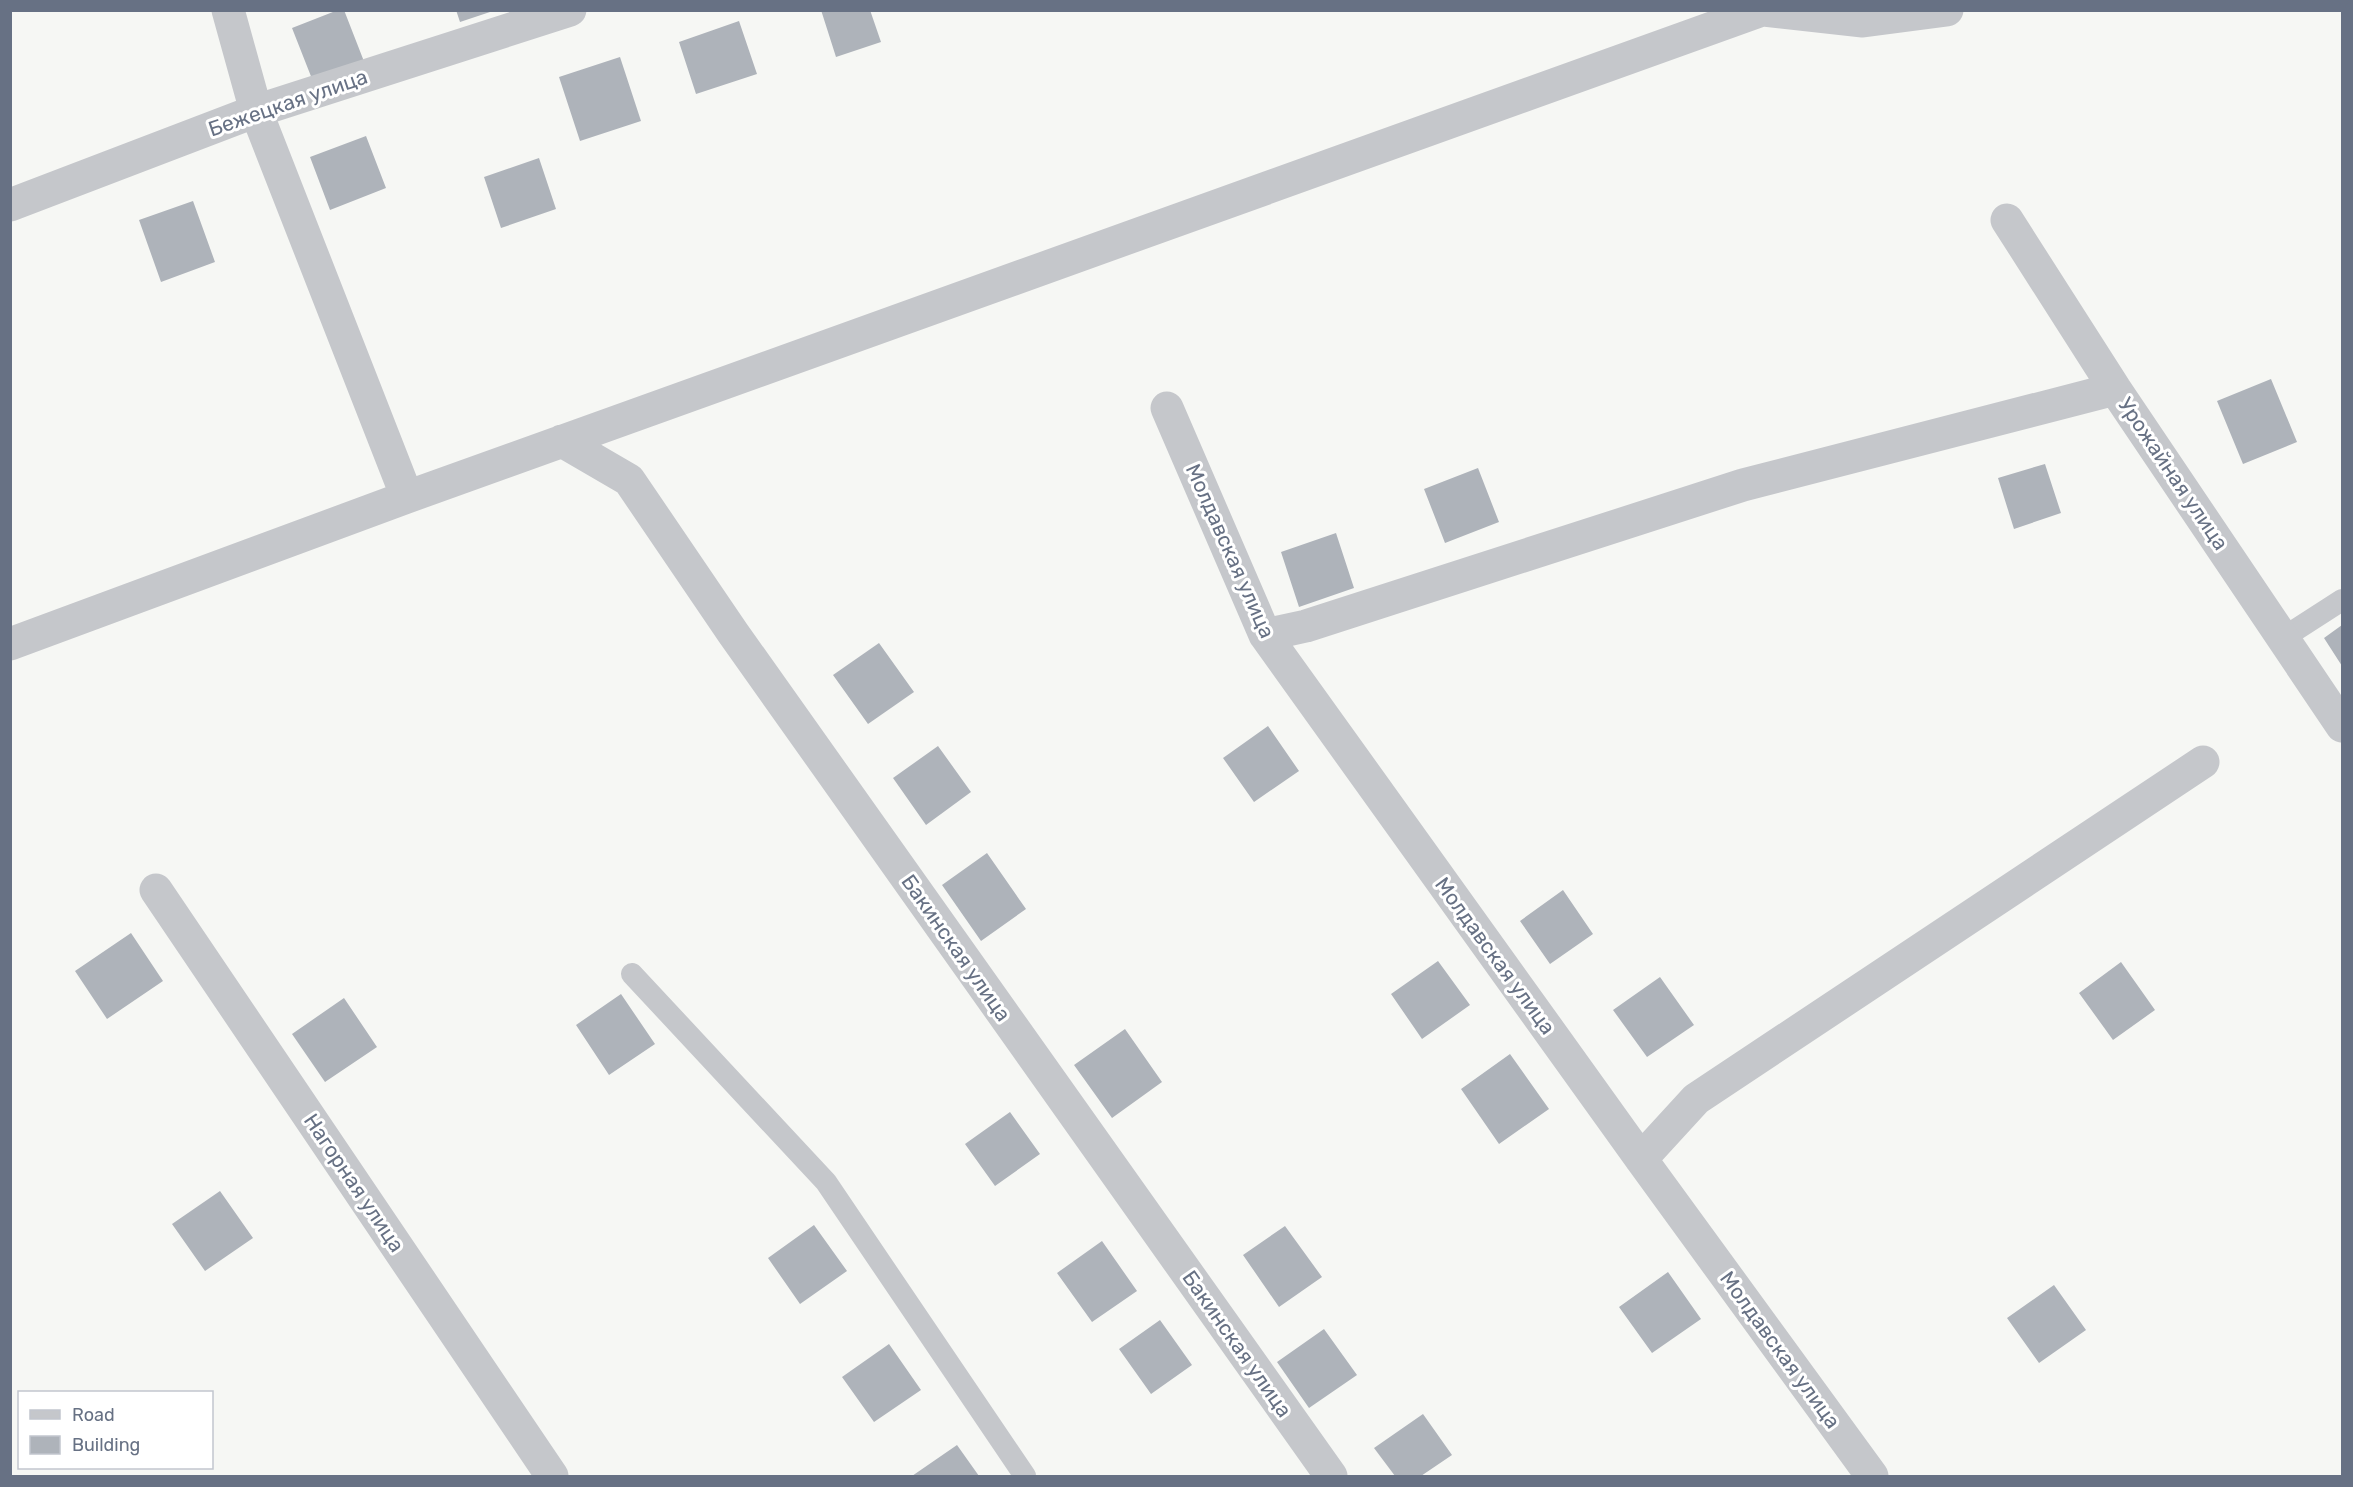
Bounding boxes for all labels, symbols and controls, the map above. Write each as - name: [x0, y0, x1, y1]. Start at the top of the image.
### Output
- street label: Бежецкая улица: [205, 64, 371, 141]
- street label: Урожайная улица: [2113, 393, 2234, 555]
- street label: Молдавская улица: [1181, 460, 1280, 642]
- street label: Бакинская улица: [896, 870, 1016, 1026]
- street label: Молдавская улица: [1430, 872, 1561, 1039]
- street label: Нагорная улица: [299, 1109, 410, 1257]
- street label: Бакинская улица: [1177, 1266, 1297, 1422]
- street label: Молдавская улица: [1715, 1266, 1846, 1433]
- legend: [18, 1391, 213, 1469]
- text: Road: [72, 1404, 115, 1426]
- text: Building: [72, 1434, 140, 1456]

